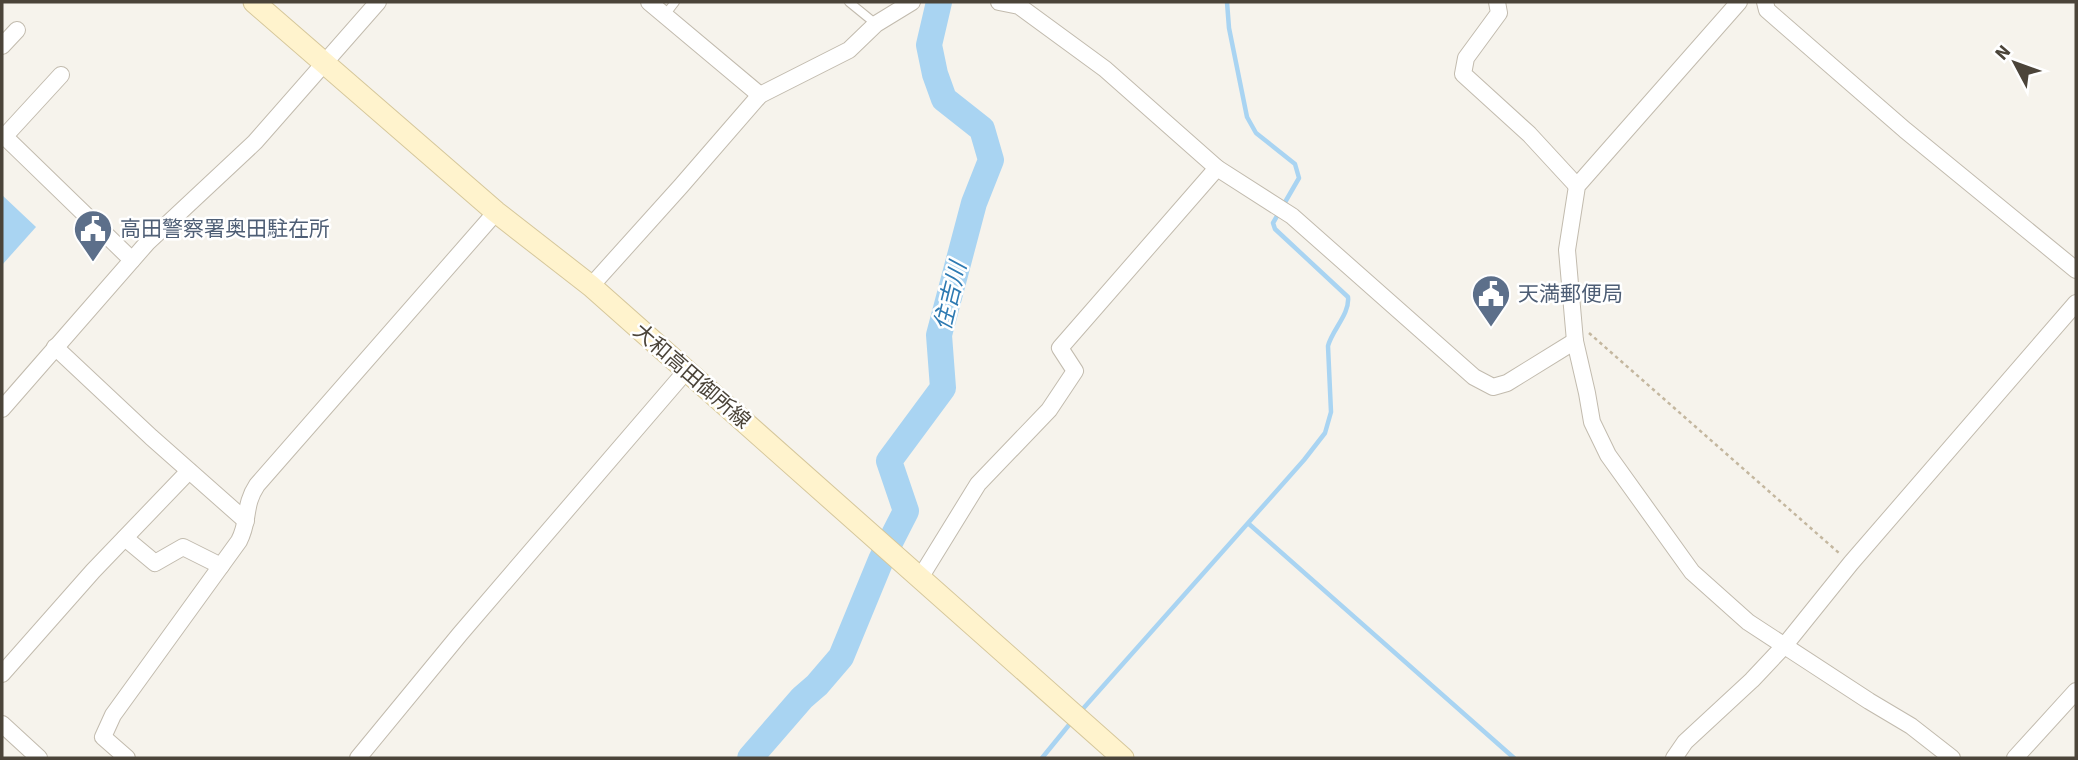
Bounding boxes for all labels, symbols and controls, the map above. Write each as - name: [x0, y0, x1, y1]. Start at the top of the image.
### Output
- north arrow: [1980, 28, 2050, 98]
- text: N: [1989, 39, 2018, 66]
- public building icon: 高田警察署奥田駐在所: [72, 208, 114, 263]
- place label: 高田警察署奥田駐在所: [120, 214, 330, 244]
- water label: 住吉川: [926, 256, 976, 334]
- public building icon: 天満郵便局: [1470, 273, 1512, 328]
- place label: 天満郵便局: [1518, 279, 1623, 309]
- street label: 大和高田御所線: [627, 316, 757, 436]

